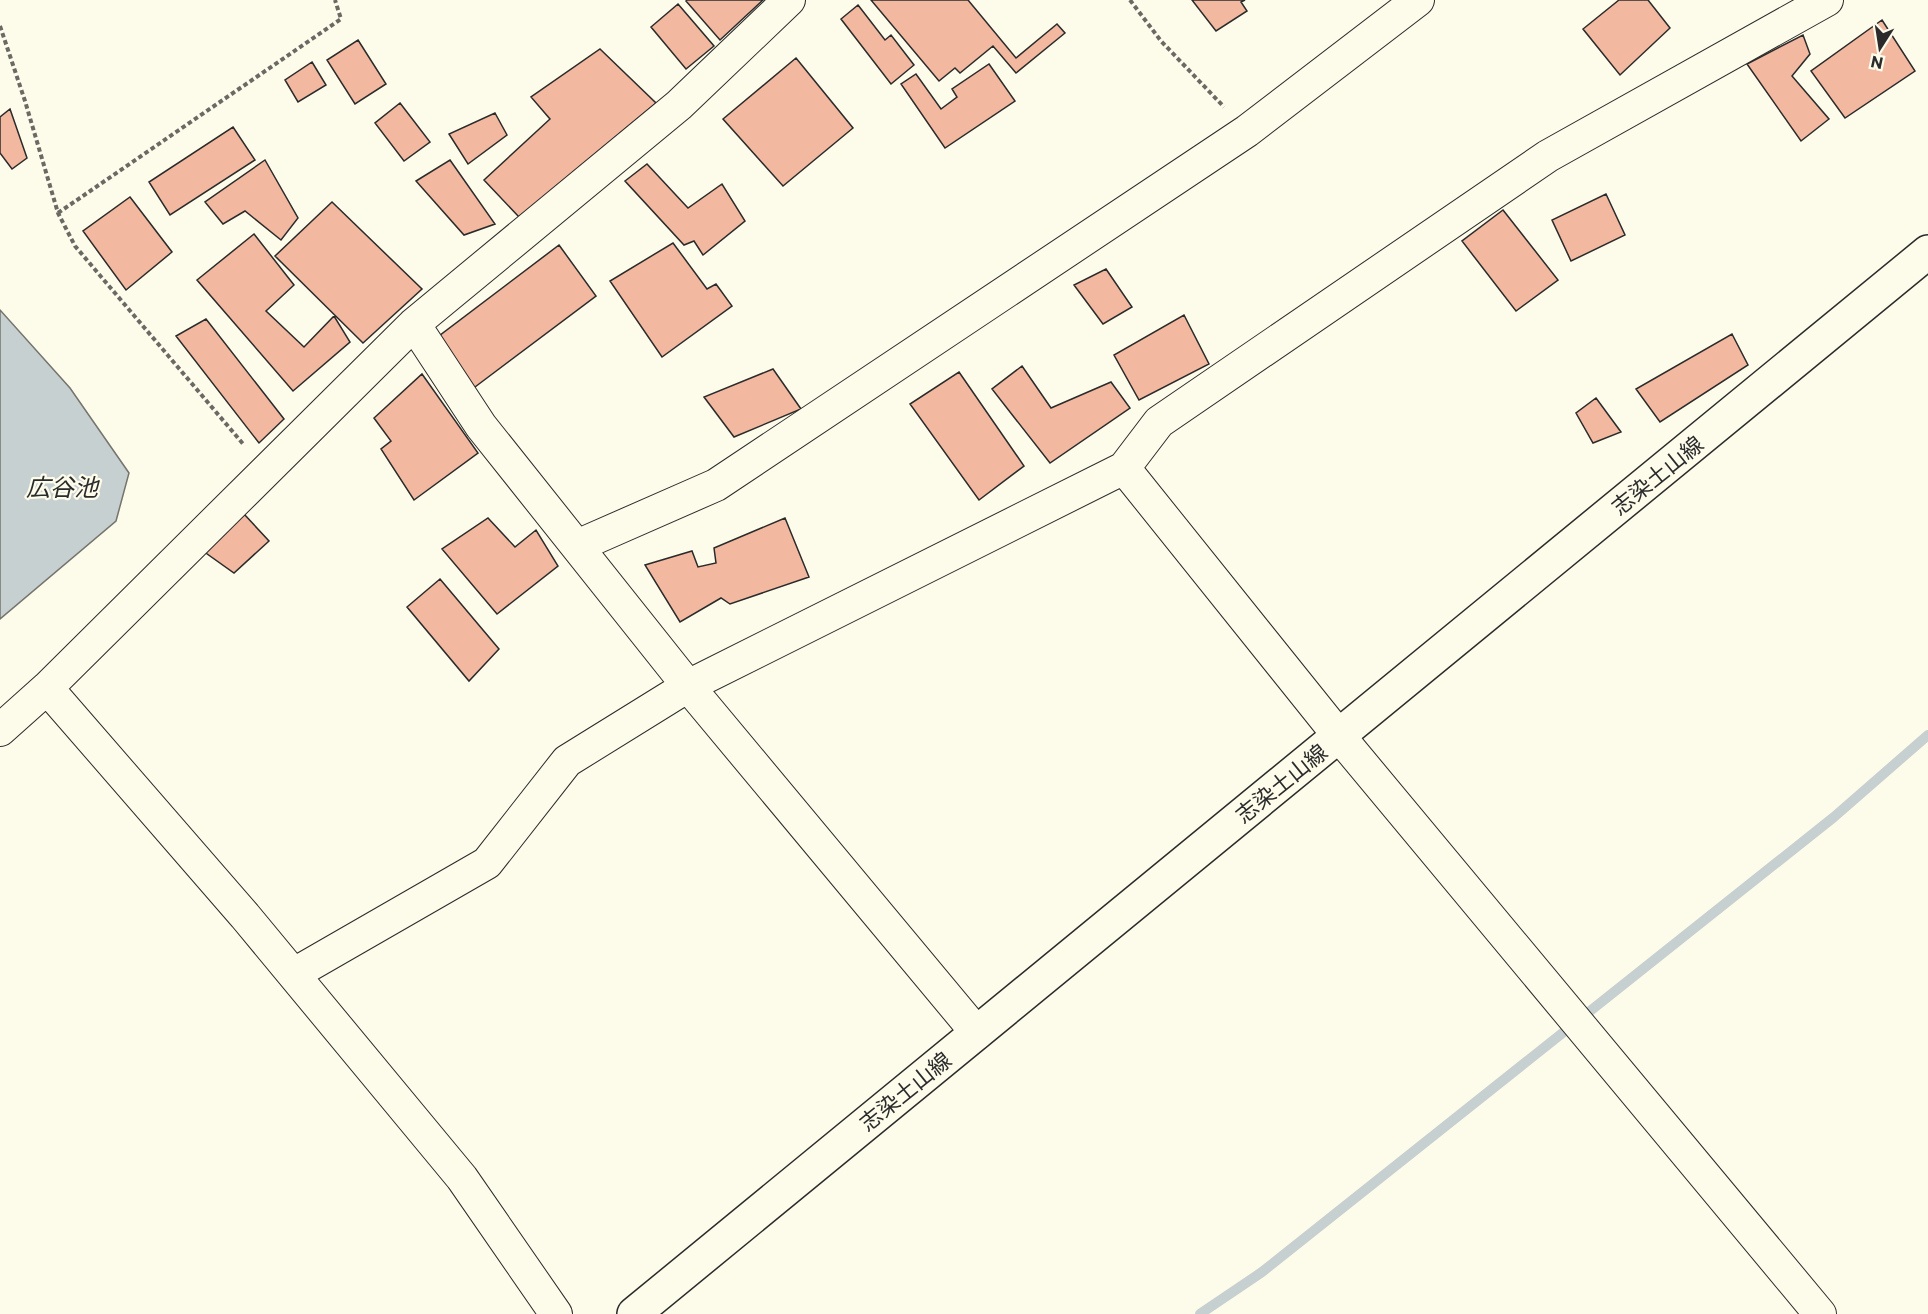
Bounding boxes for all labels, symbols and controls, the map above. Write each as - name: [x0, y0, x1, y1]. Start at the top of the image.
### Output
- north arrow: [1850, 18, 1910, 78]
- text: N: [1869, 53, 1885, 74]
- street label: 志染土山線: [1606, 430, 1708, 520]
- water label: 広谷池: [26, 472, 100, 501]
- street label: 志染土山線: [1230, 738, 1332, 828]
- street label: 志染土山線: [854, 1046, 956, 1136]

